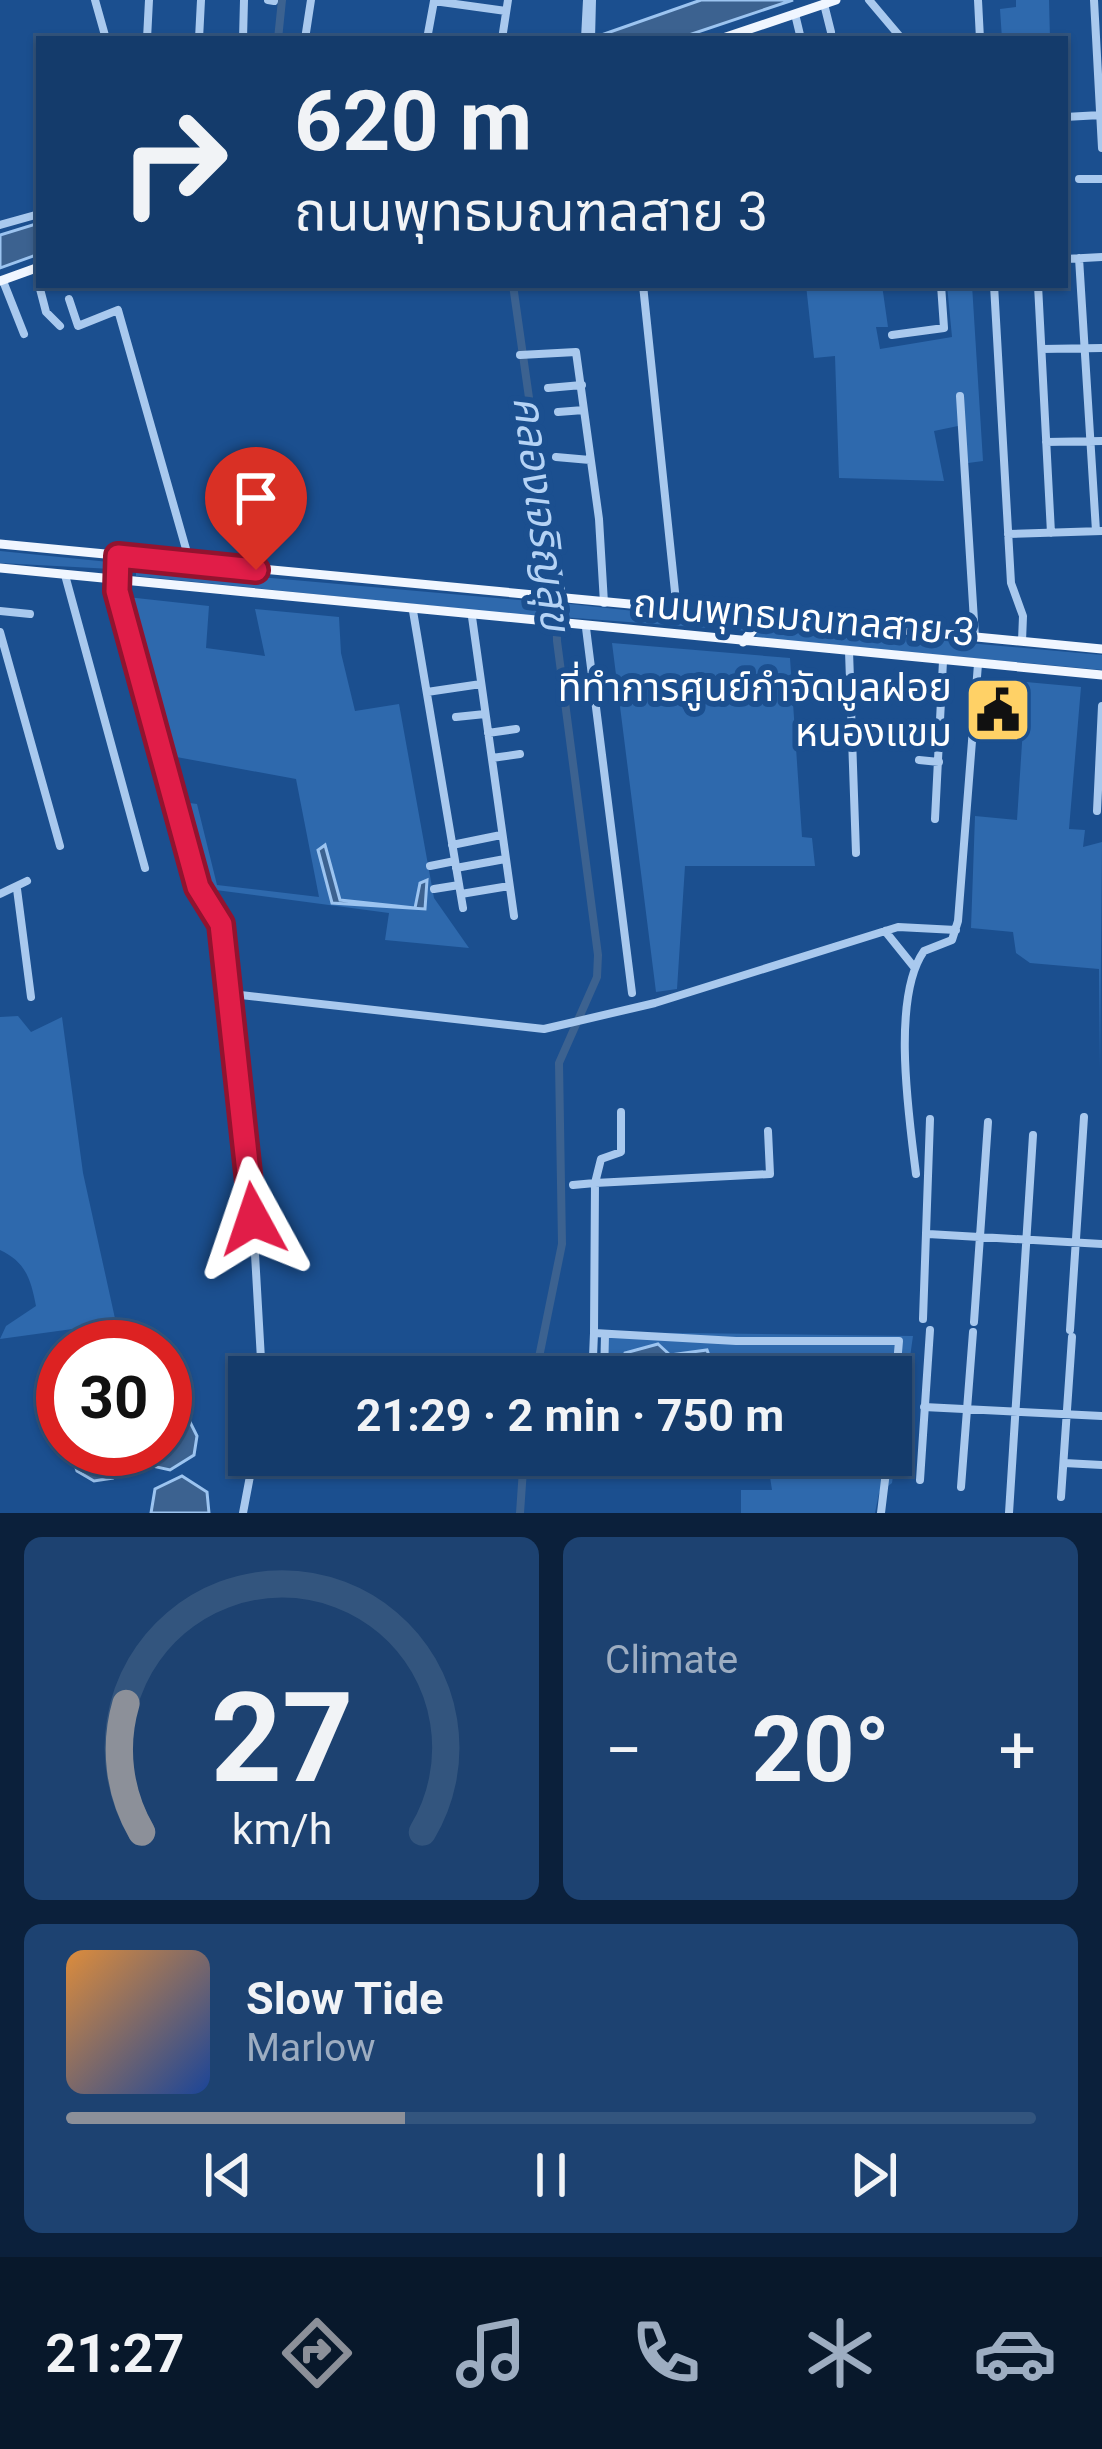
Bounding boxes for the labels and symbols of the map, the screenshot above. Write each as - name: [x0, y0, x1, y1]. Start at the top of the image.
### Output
- water label: คลองเจริญสุข: [502, 393, 581, 636]
- pin: [205, 447, 307, 570]
- street label: ถนนพุทธมณฑลสาย 3: [631, 580, 977, 656]
- place label: ที่ทำการศูนย์กำจัดมูลฝอย หนองแขม: [558, 661, 952, 756]
- public building icon: ที่ทำการศูนย์กำจัดมูลฝอย หนองแขม: [963, 675, 1033, 745]
- position arrow: [190, 1156, 316, 1282]
- speed limit sign: 30: [36, 1320, 192, 1476]

